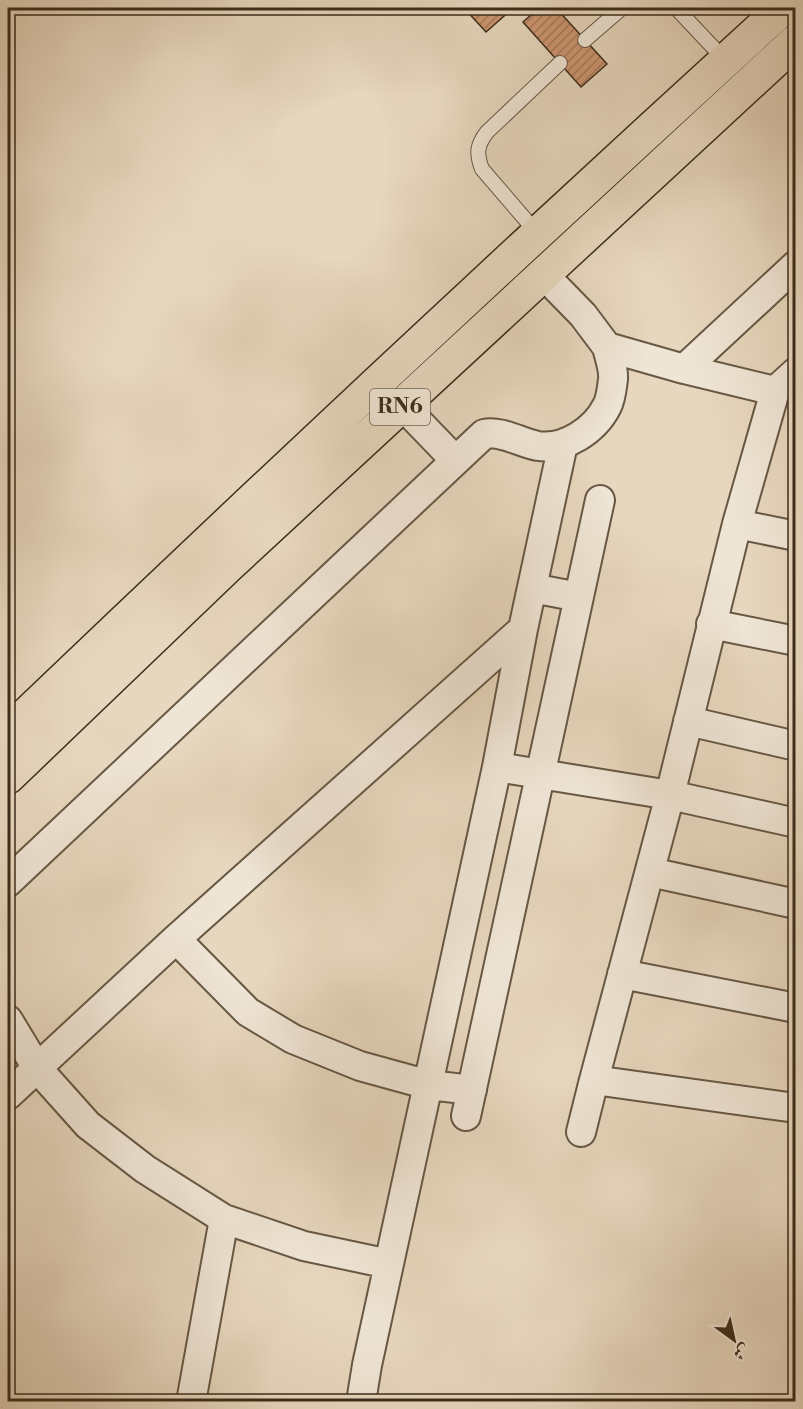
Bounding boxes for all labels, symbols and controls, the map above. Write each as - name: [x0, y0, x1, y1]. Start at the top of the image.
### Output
- road number: RN6: [370, 389, 430, 425]
- north arrow: [704, 1310, 764, 1370]
- text: ش: [730, 1339, 754, 1364]

